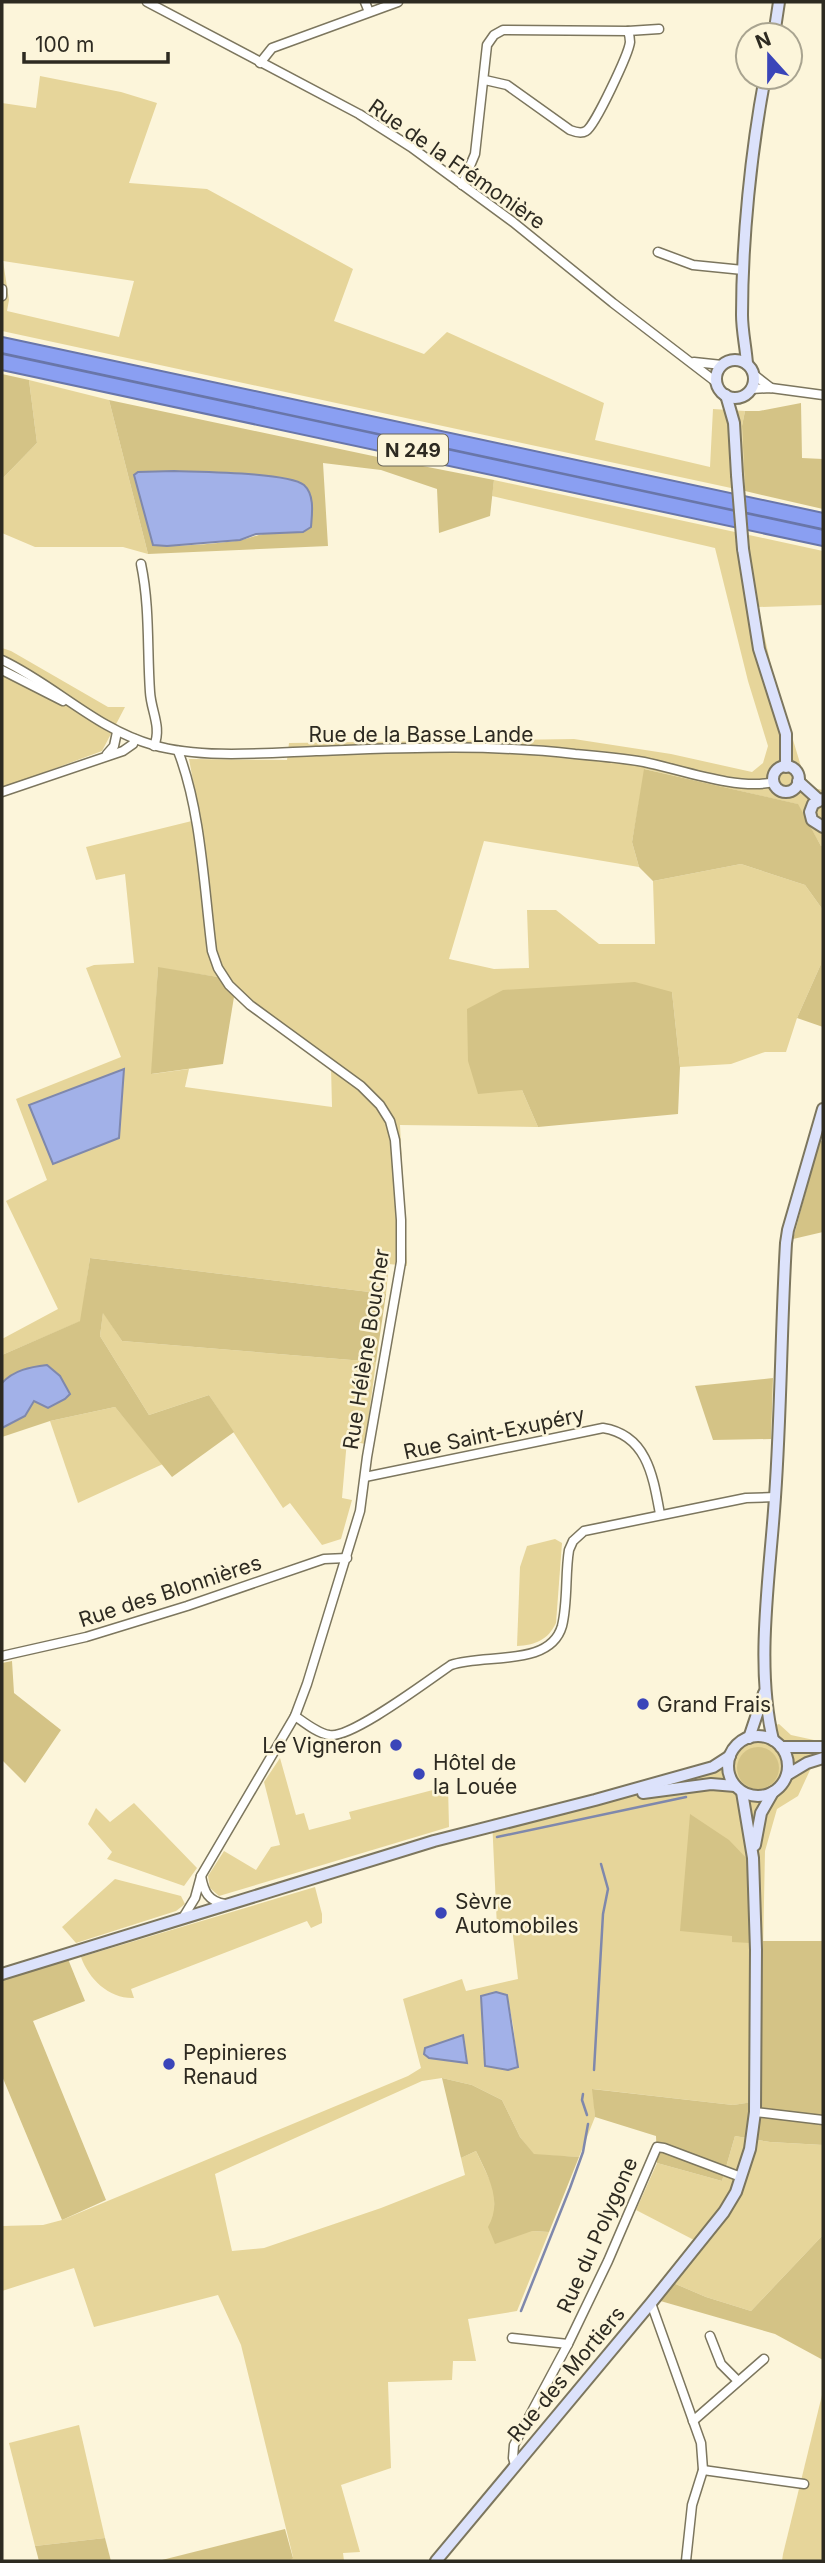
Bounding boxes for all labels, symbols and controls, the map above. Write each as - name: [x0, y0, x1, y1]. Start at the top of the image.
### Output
- scale bar: [24, 21, 168, 65]
- north arrow: [734, 21, 804, 91]
- text: N: [752, 27, 774, 54]
- text: 100 m: [35, 32, 94, 57]
- street label: Rue de la Frémonière: [364, 94, 550, 234]
- road number: N 249: [378, 435, 448, 466]
- street label: Rue de la Basse Lande: [309, 722, 533, 747]
- street label: Rue Hélène Boucher: [338, 1247, 394, 1451]
- street label: Rue Saint-Exupéry: [401, 1402, 587, 1464]
- street label: Rue des Blonnières: [75, 1550, 265, 1632]
- place label: Grand Frais: [657, 1692, 771, 1717]
- marker: Grand Frais: [635, 1696, 651, 1712]
- place label: Le Vigneron: [262, 1733, 382, 1758]
- marker: Le Vigneron: [388, 1737, 404, 1753]
- place label: Hôtel de la Louée: [433, 1750, 517, 1799]
- marker: Hôtel de la Louée: [411, 1766, 427, 1782]
- place label: Sèvre Automobiles: [455, 1889, 579, 1938]
- marker: Sèvre Automobiles: [433, 1905, 449, 1921]
- place label: Pepinieres Renaud: [183, 2040, 287, 2089]
- marker: Pepinieres Renaud: [161, 2056, 177, 2072]
- street label: Rue du Polygone: [551, 2153, 643, 2317]
- street label: Rue des Mortiers: [502, 2301, 630, 2447]

